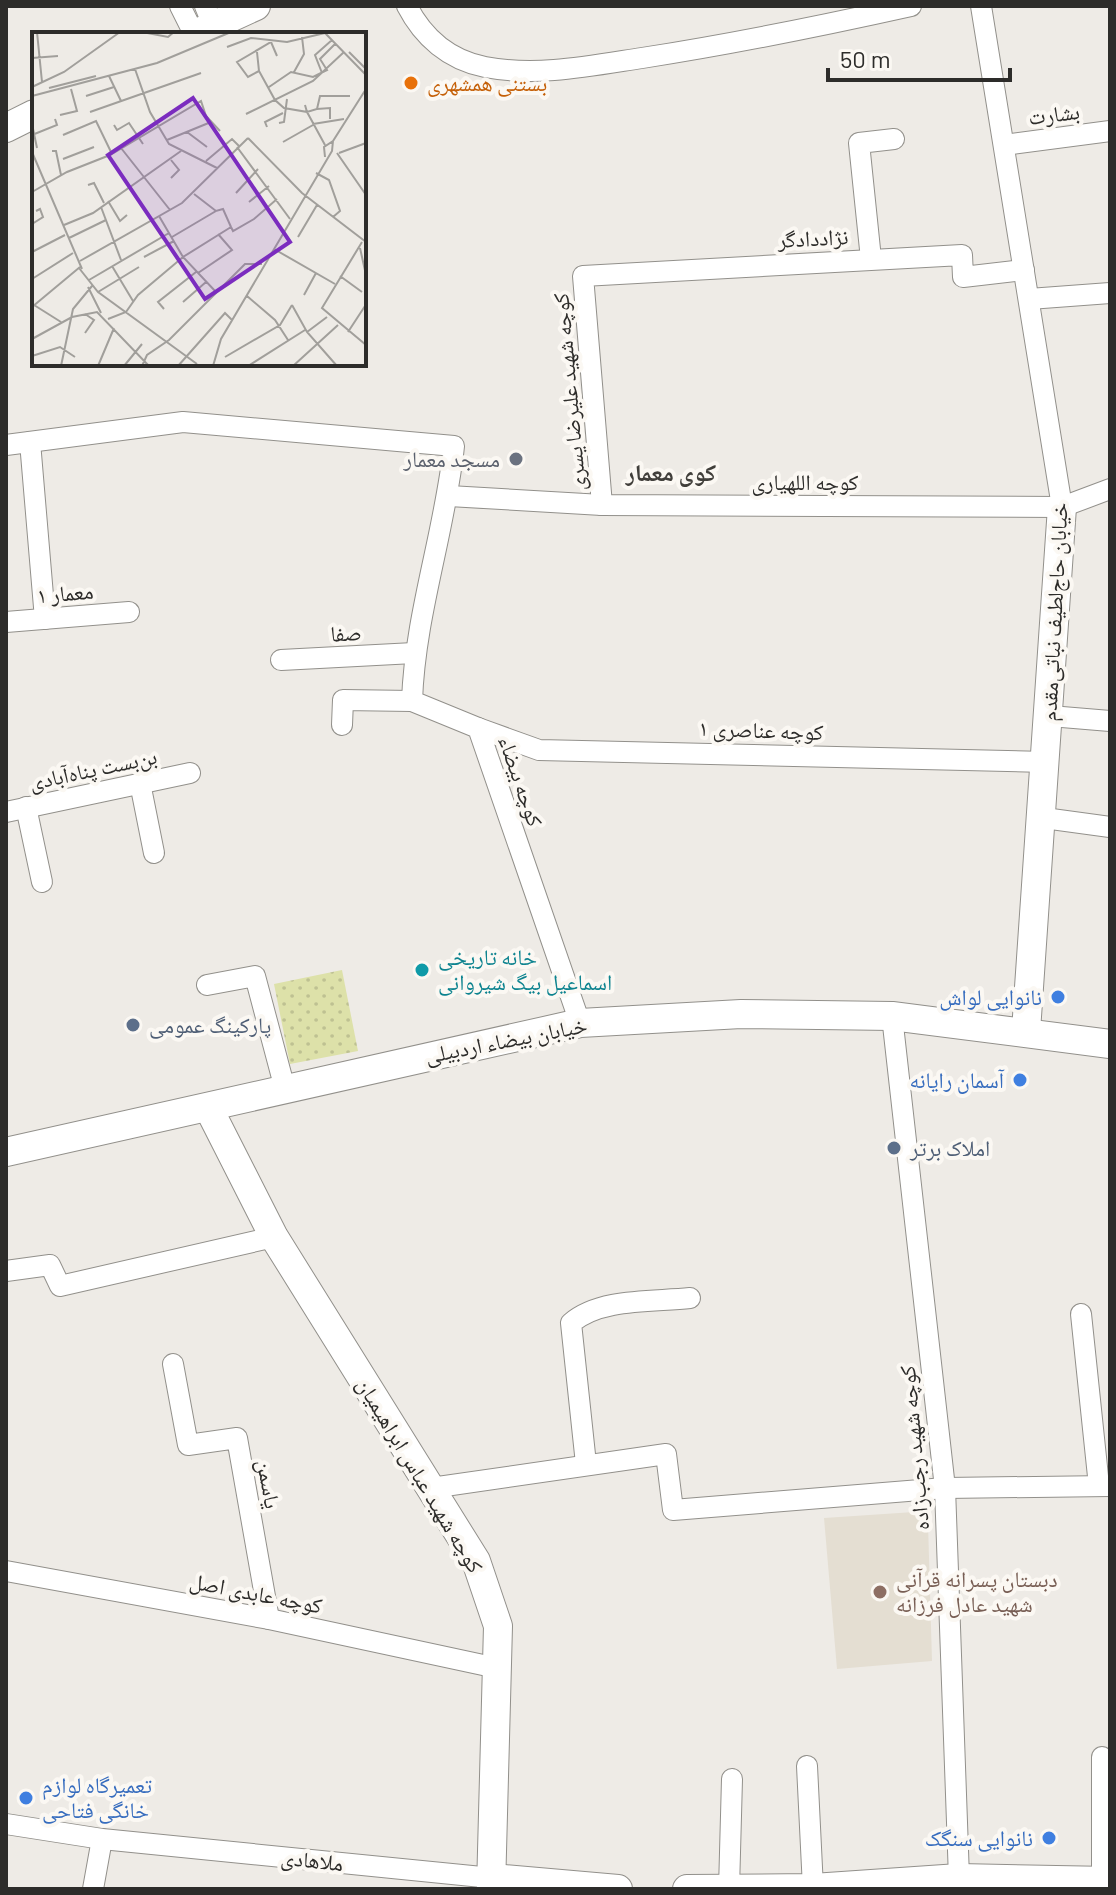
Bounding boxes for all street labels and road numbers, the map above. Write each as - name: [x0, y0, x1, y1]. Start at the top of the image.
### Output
- street label: بشارت: [1027, 97, 1081, 130]
- street label: نژاددادگر: [776, 222, 849, 253]
- street label: کوچه شهید علیرضا یسری: [546, 292, 592, 492]
- street label: کوچه اللهیاری: [751, 468, 859, 496]
- street label: خیابان حاج‌لطیف نباتی‌مقدم: [1034, 502, 1075, 722]
- street label: معمار ۱: [36, 577, 94, 607]
- street label: صفا: [330, 618, 362, 646]
- street label: کوچه عناصری ۱: [698, 714, 824, 746]
- street label: کوچه بیضاء: [493, 732, 550, 830]
- street label: بن‌بست پناه‌آبادی: [27, 742, 160, 796]
- street label: خیابان بیضاء اردبیلی: [423, 1011, 589, 1069]
- street label: کوچه شهید رجب‌زاده: [893, 1364, 935, 1532]
- street label: کوچه شهید عباس ابراهیمیان: [351, 1372, 489, 1578]
- street label: یاسمن: [251, 1457, 287, 1511]
- street label: کوچه عابدی اصل: [187, 1566, 325, 1620]
- street label: ملاهادی: [279, 1843, 345, 1877]

